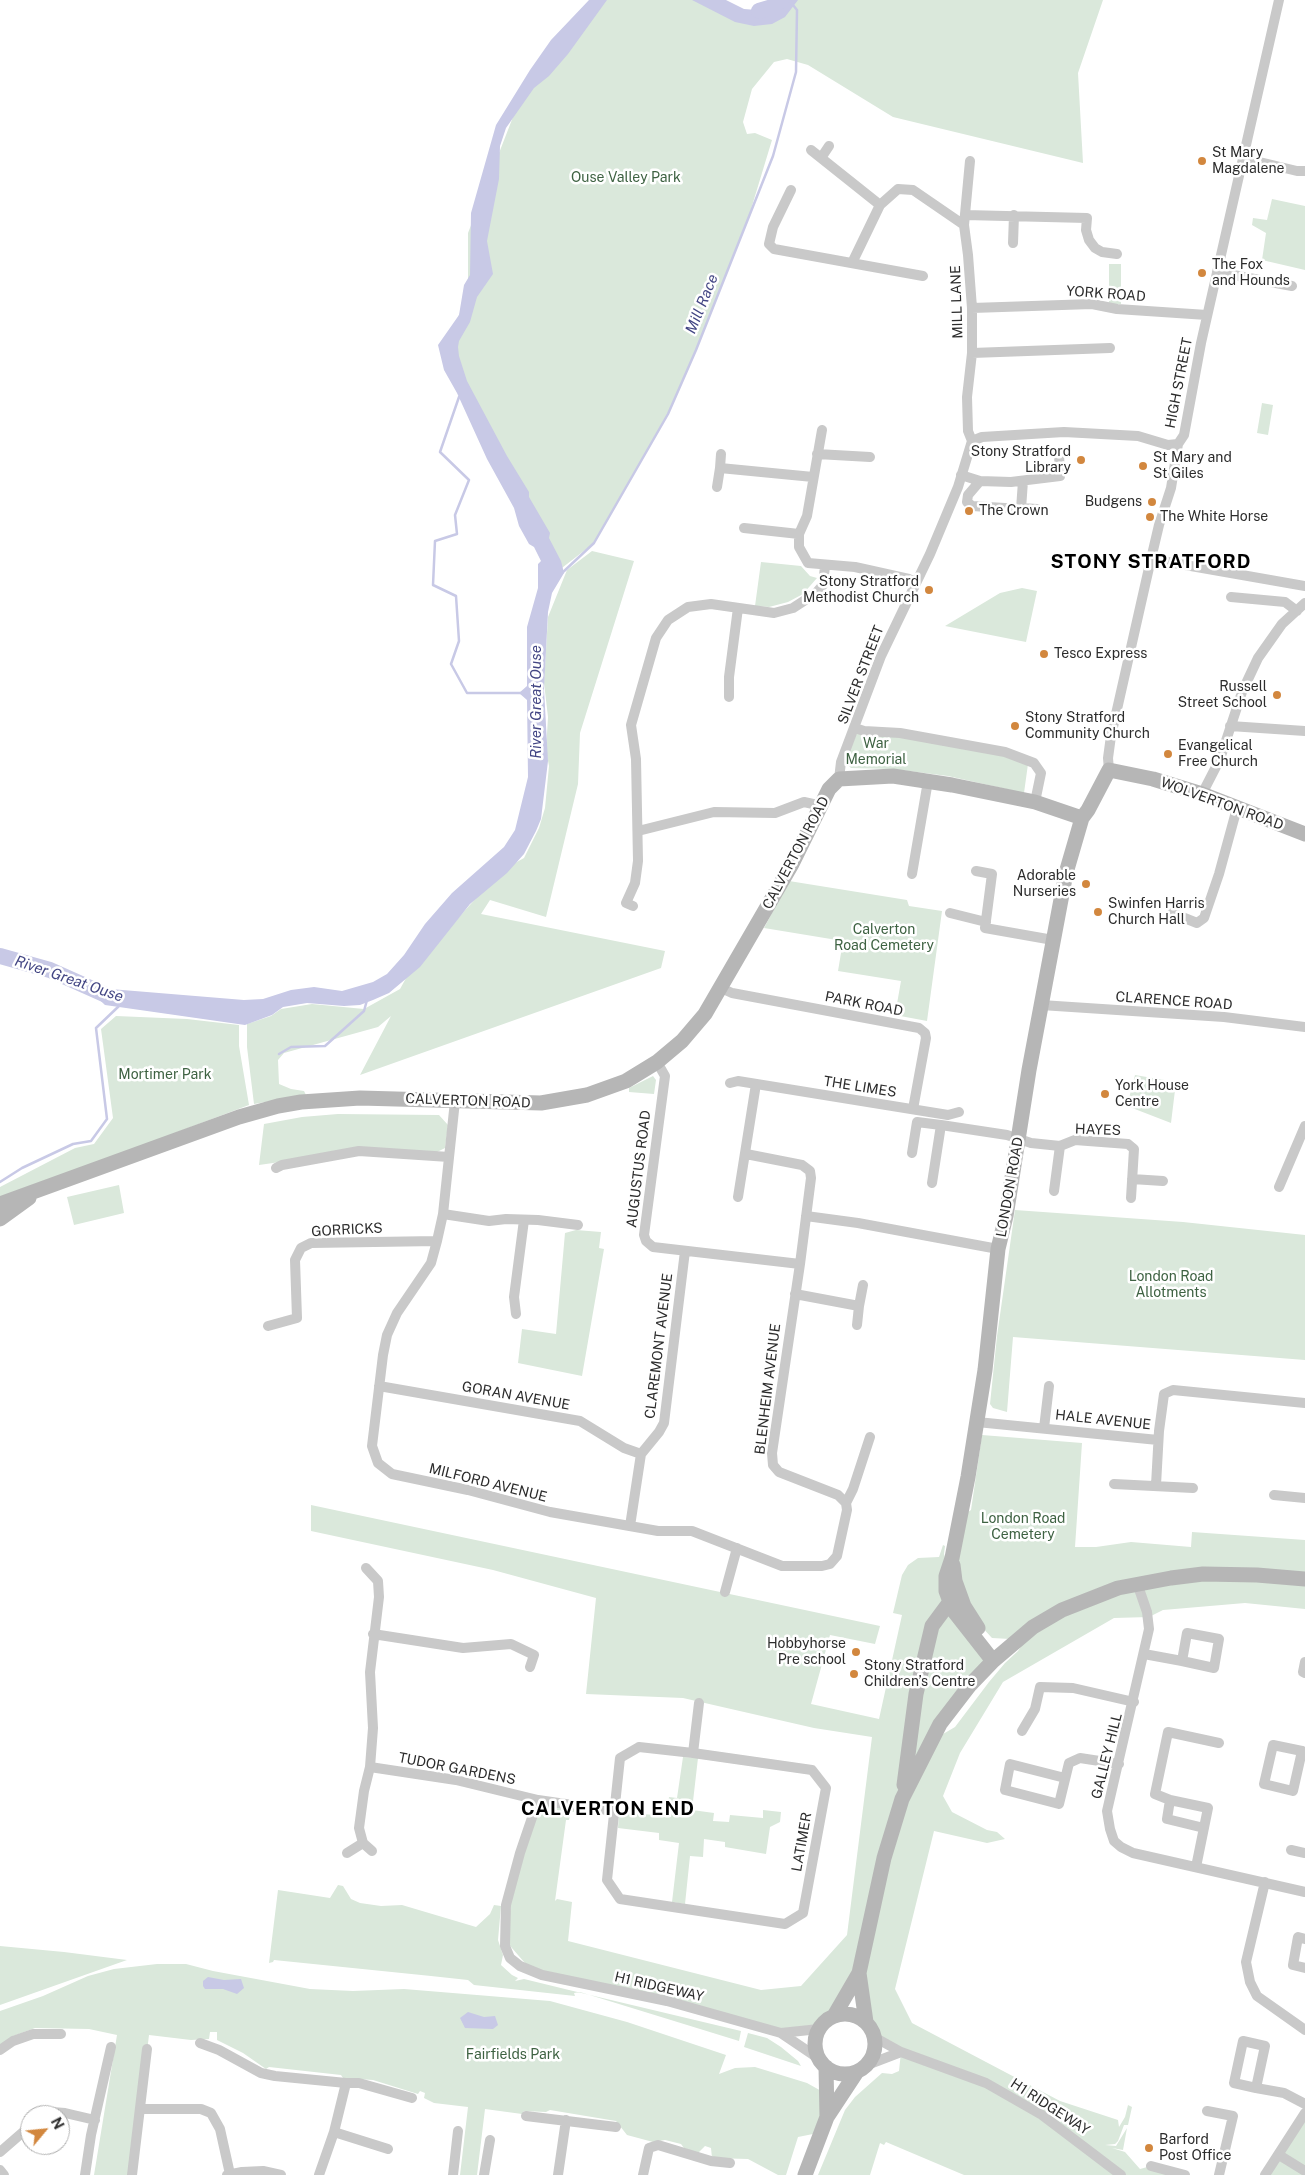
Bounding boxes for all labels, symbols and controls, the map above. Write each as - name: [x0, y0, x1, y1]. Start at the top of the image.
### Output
- place label: St Mary Magdalene: [1212, 145, 1284, 178]
- marker: St Mary Magdalene: [1196, 155, 1208, 167]
- park label: Ouse Valley Park: [571, 170, 681, 186]
- place label: The Fox and Hounds: [1212, 257, 1290, 290]
- street label: MILL LANE: [947, 265, 967, 339]
- marker: The Fox and Hounds: [1196, 267, 1208, 279]
- water label: Mill Race: [682, 272, 722, 336]
- street label: YORK ROAD: [1066, 283, 1146, 305]
- street label: HIGH STREET: [1162, 336, 1196, 430]
- place label: Stony Stratford Library: [971, 444, 1071, 477]
- place label: St Mary and St Giles: [1153, 450, 1232, 482]
- marker: Stony Stratford Library: [1075, 454, 1087, 466]
- marker: St Mary and St Giles: [1137, 460, 1149, 472]
- place label: Budgens: [1085, 494, 1142, 510]
- marker: Budgens: [1146, 496, 1158, 508]
- place label: The Crown: [979, 503, 1049, 519]
- marker: The Crown: [963, 505, 975, 517]
- place label: The White Horse: [1160, 509, 1268, 525]
- marker: The White Horse: [1144, 511, 1156, 523]
- district label: STONY STRATFORD: [1049, 551, 1253, 573]
- place label: Stony Stratford Methodist Church: [803, 574, 919, 606]
- marker: Stony Stratford Methodist Church: [923, 584, 935, 596]
- street label: SILVER STREET: [834, 623, 888, 727]
- water label: River Great Ouse: [527, 645, 545, 759]
- place label: Tesco Express: [1054, 646, 1147, 662]
- marker: Tesco Express: [1038, 648, 1050, 660]
- place label: Russell Street School: [1178, 679, 1267, 712]
- marker: Russell Street School: [1271, 689, 1283, 701]
- place label: Stony Stratford Community Church: [1025, 710, 1150, 742]
- marker: Stony Stratford Community Church: [1009, 720, 1021, 732]
- park label: War Memorial: [845, 736, 907, 769]
- place label: Evangelical Free Church: [1178, 738, 1258, 770]
- marker: Evangelical Free Church: [1162, 748, 1174, 760]
- street label: WOLVERTON ROAD: [1158, 774, 1286, 834]
- street label: CALVERTON ROAD: [759, 794, 833, 912]
- place label: Adorable Nurseries: [1013, 868, 1076, 900]
- marker: Adorable Nurseries: [1080, 878, 1092, 890]
- place label: Swinfen Harris Church Hall: [1108, 896, 1205, 929]
- marker: Swinfen Harris Church Hall: [1092, 906, 1104, 918]
- park label: Calverton Road Cemetery: [834, 922, 934, 954]
- water label: River Great Ouse: [12, 952, 126, 1006]
- street label: PARK ROAD: [824, 988, 904, 1020]
- street label: CLARENCE ROAD: [1115, 989, 1233, 1013]
- park label: Mortimer Park: [118, 1067, 212, 1083]
- street label: THE LIMES: [822, 1073, 898, 1101]
- place label: York House Centre: [1115, 1078, 1189, 1110]
- marker: York House Centre: [1099, 1088, 1111, 1100]
- street label: CALVERTON ROAD: [405, 1090, 531, 1112]
- street label: AUGUSTUS ROAD: [623, 1109, 655, 1229]
- street label: HAYES: [1075, 1121, 1121, 1139]
- street label: LONDON ROAD: [993, 1136, 1027, 1238]
- street label: GORRICKS: [311, 1220, 383, 1240]
- park label: London Road Allotments: [1129, 1269, 1213, 1302]
- street label: CLAREMONT AVENUE: [642, 1272, 676, 1420]
- street label: BLENHEIM AVENUE: [752, 1323, 784, 1455]
- street label: GORAN AVENUE: [461, 1378, 571, 1414]
- street label: HALE AVENUE: [1054, 1407, 1152, 1433]
- street label: MILFORD AVENUE: [427, 1460, 549, 1506]
- park label: London Road Cemetery: [981, 1511, 1065, 1544]
- place label: Hobbyhorse Pre school: [767, 1636, 846, 1668]
- marker: Hobbyhorse Pre school: [850, 1646, 862, 1658]
- place label: Stony Stratford Children’s Centre: [864, 1658, 976, 1690]
- marker: Stony Stratford Children’s Centre: [848, 1668, 860, 1680]
- street label: GALLEY HILL: [1088, 1711, 1126, 1801]
- street label: TUDOR GARDENS: [397, 1749, 517, 1789]
- district label: CALVERTON END: [519, 1798, 697, 1820]
- street label: LATIMER: [789, 1811, 815, 1873]
- street label: H1 RIDGEWAY: [613, 1969, 705, 2005]
- park label: Fairfields Park: [466, 2047, 560, 2063]
- street label: H1 RIDGEWAY: [1007, 2075, 1093, 2139]
- north arrow: [20, 2105, 70, 2155]
- text: N: [48, 2115, 67, 2132]
- place label: Barford Post Office: [1159, 2132, 1231, 2164]
- marker: Barford Post Office: [1143, 2142, 1155, 2154]

